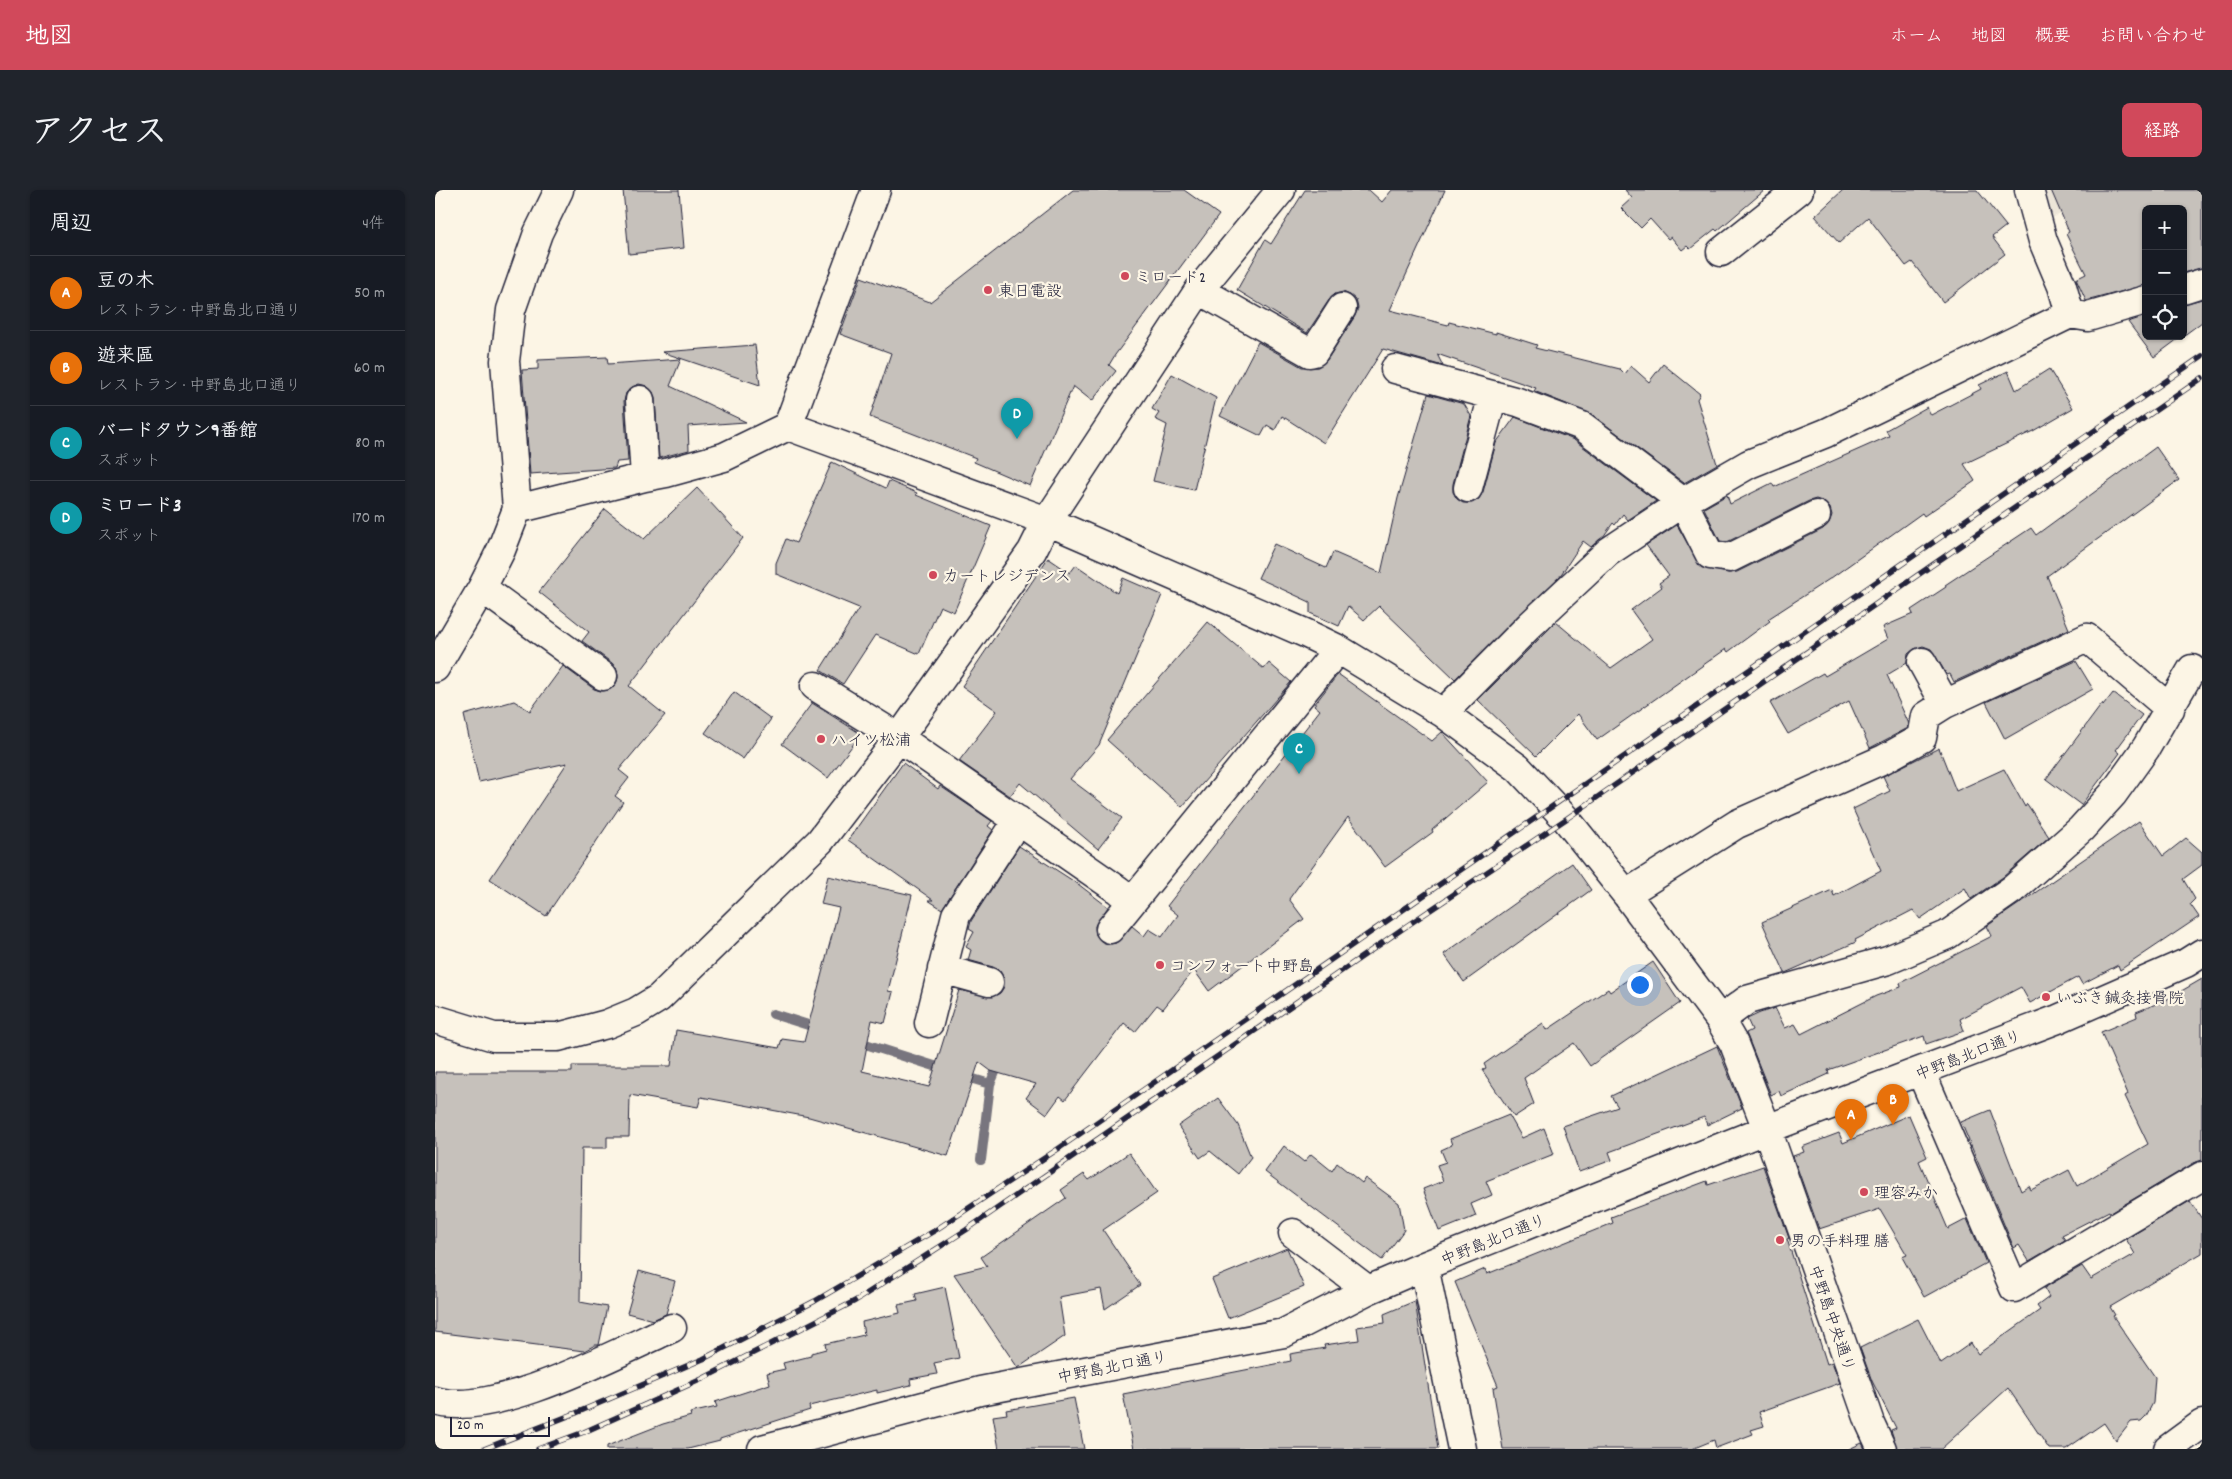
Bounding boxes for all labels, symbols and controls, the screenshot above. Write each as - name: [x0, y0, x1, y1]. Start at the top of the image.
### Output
- text: 地図: [25, 21, 73, 55]
- text: ホーム: [1890, 25, 1943, 50]
- text: 地図: [1971, 25, 2007, 50]
- text: 概要: [2035, 25, 2071, 50]
- text: お問い合わせ: [2099, 25, 2207, 50]
- button: 経路: [2122, 103, 2202, 157]
- text: アクセス: [30, 110, 168, 160]
- map controls: [2142, 205, 2187, 340]
- button: +: [2142, 205, 2187, 250]
- text: 周辺: [50, 210, 92, 240]
- text: 4件: [362, 213, 385, 236]
- button: −: [2142, 250, 2187, 295]
- place label: ミロード2: [1135, 267, 1206, 290]
- text: 豆の木: [97, 269, 154, 296]
- marker: ミロード2: [1119, 270, 1131, 282]
- place label: 東日電設: [998, 281, 1062, 304]
- text: A: [62, 282, 70, 305]
- text: 50 m: [354, 282, 385, 305]
- marker: 東日電設: [982, 284, 994, 296]
- button: locate: [2142, 295, 2187, 340]
- text: レストラン · 中野島北口通り: [97, 300, 301, 323]
- text: 遊来區: [97, 344, 154, 371]
- text: B: [62, 357, 70, 380]
- text: 60 m: [354, 357, 385, 380]
- text: レストラン · 中野島北口通り: [97, 375, 301, 398]
- pin: D: [1001, 398, 1033, 439]
- text: バードタウン9番館: [97, 419, 258, 446]
- text: C: [62, 432, 70, 455]
- text: 80 m: [355, 432, 385, 455]
- text: スポット: [97, 450, 161, 473]
- text: ミロード3: [97, 494, 181, 521]
- text: D: [62, 507, 70, 530]
- text: 170 m: [352, 507, 385, 530]
- text: スポット: [97, 525, 161, 548]
- place label: カートレジデンス: [943, 566, 1071, 589]
- marker: カートレジデンス: [927, 569, 939, 581]
- place label: ハイツ松浦: [831, 730, 911, 753]
- marker: ハイツ松浦: [815, 733, 827, 745]
- pin: C: [1283, 733, 1315, 774]
- place label: コンフォート中野島: [1170, 956, 1314, 979]
- marker: コンフォート中野島: [1154, 959, 1166, 971]
- your location: [1627, 972, 1653, 998]
- place label: いぶき鍼灸接骨院: [2056, 988, 2184, 1011]
- marker: いぶき鍼灸接骨院: [2040, 991, 2052, 1003]
- street label: 中野島北口通り: [1912, 1026, 2025, 1087]
- pin: B: [1877, 1084, 1909, 1125]
- pin: A: [1835, 1099, 1867, 1140]
- place label: 理容みか: [1874, 1183, 1938, 1206]
- marker: 理容みか: [1858, 1186, 1870, 1198]
- street label: 中野島北口通り: [1438, 1210, 1550, 1273]
- place label: 男の手料理 膳: [1790, 1231, 1890, 1254]
- marker: 男の手料理 膳: [1774, 1234, 1786, 1246]
- street label: 中野島中央通り: [1802, 1262, 1860, 1376]
- street label: 中野島北口通り: [1055, 1346, 1170, 1390]
- scale bar: [450, 1414, 550, 1437]
- text: 20 m: [457, 1416, 484, 1436]

